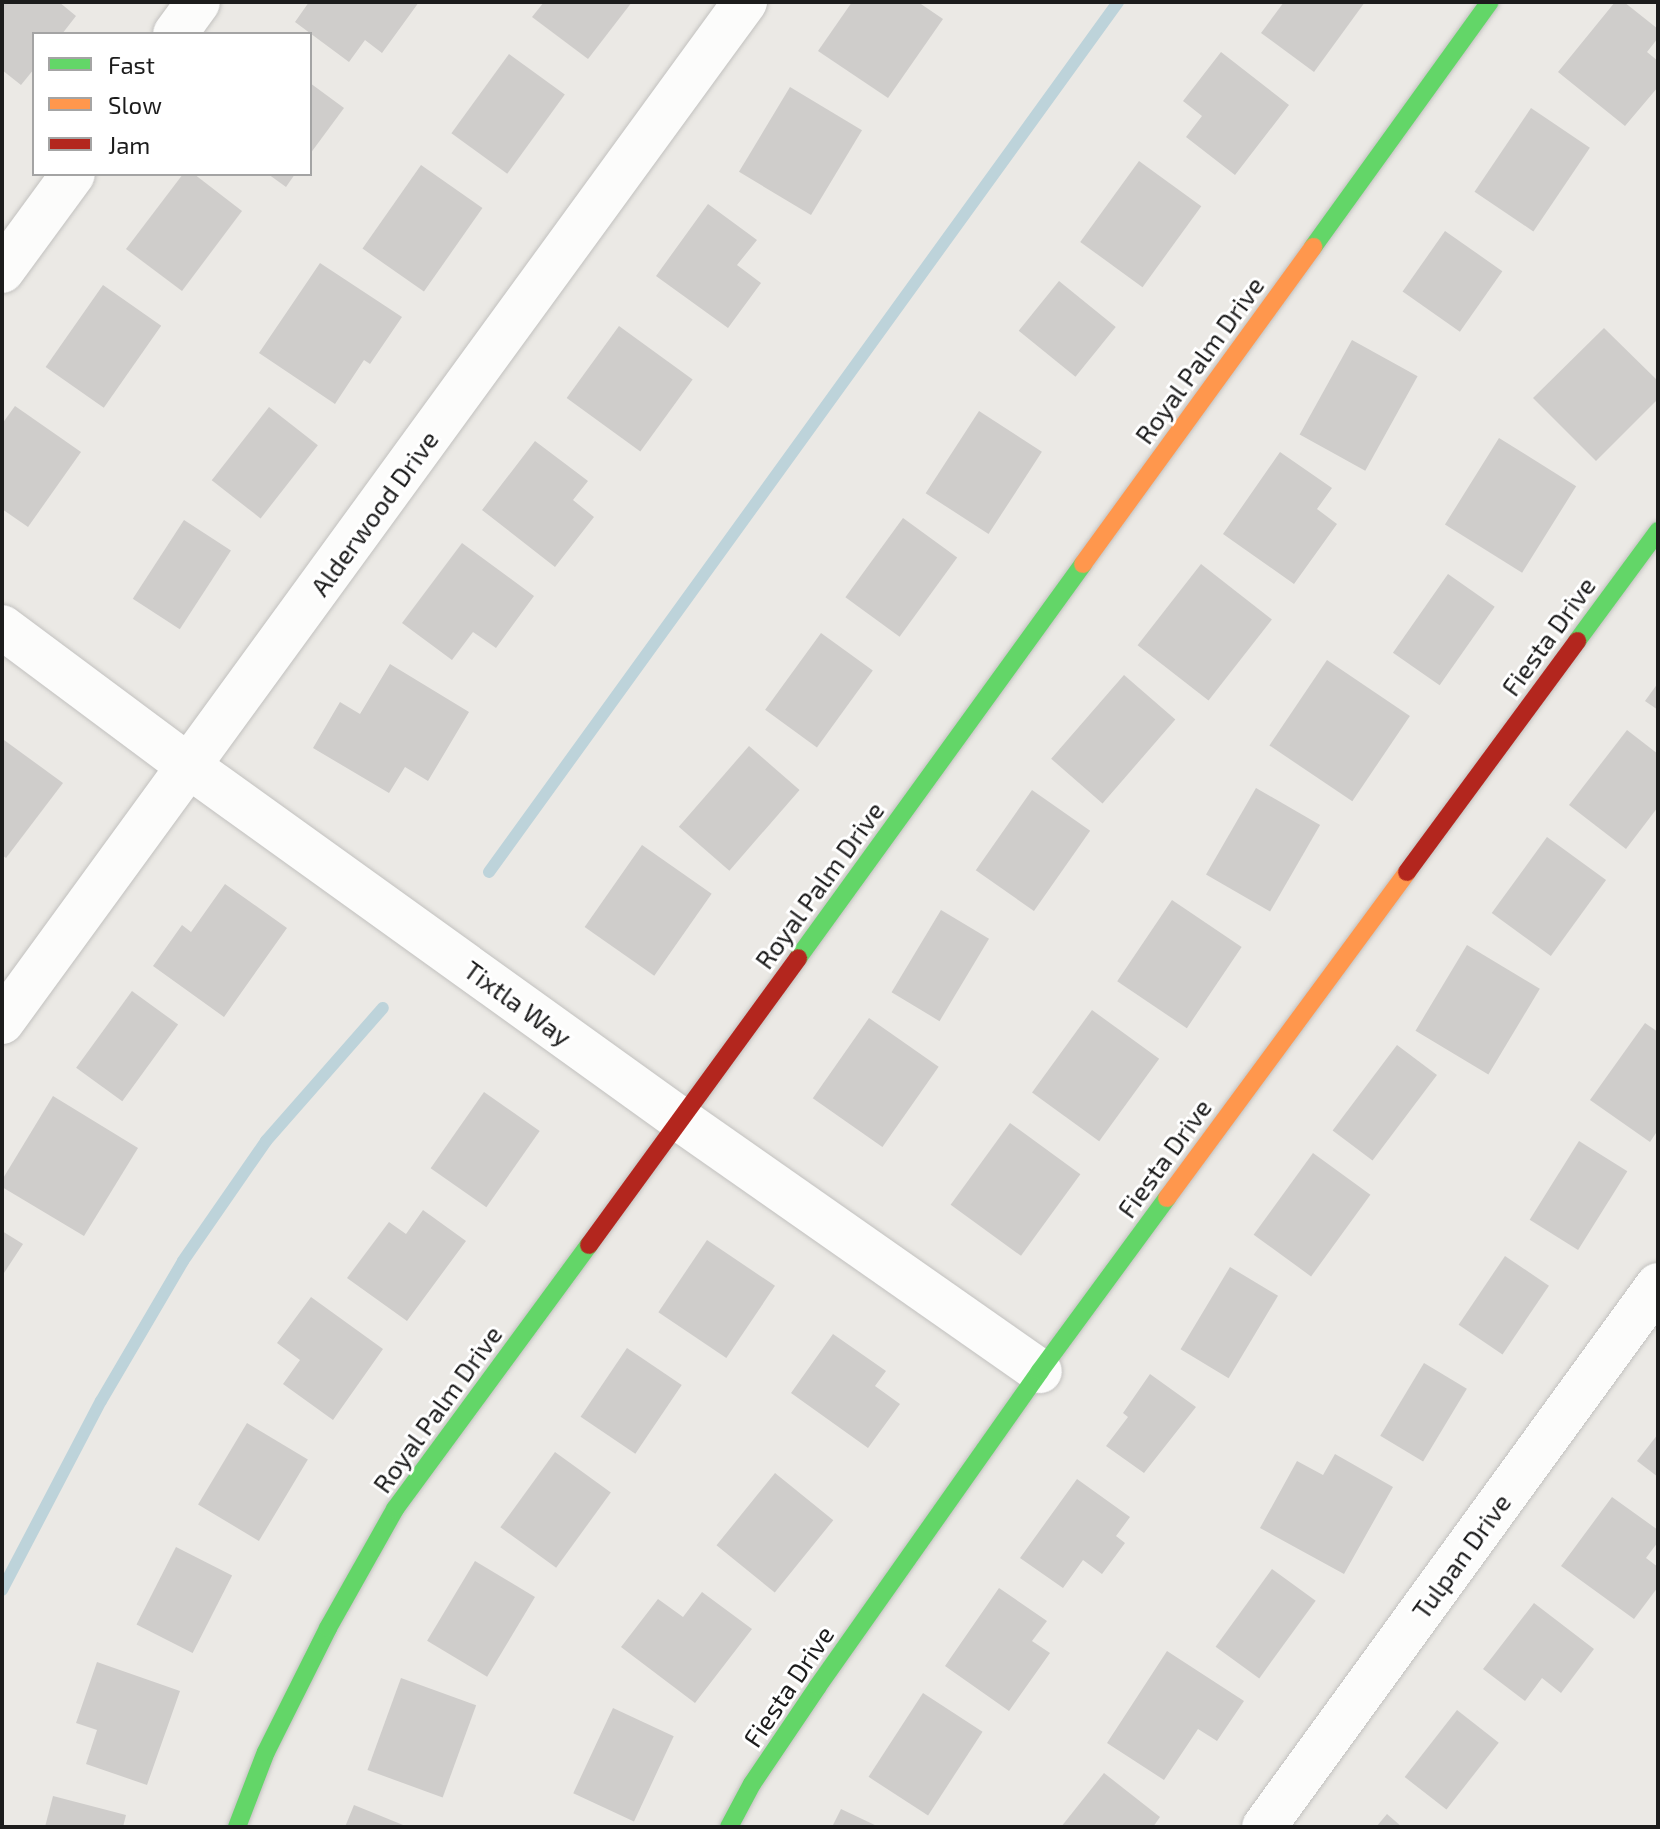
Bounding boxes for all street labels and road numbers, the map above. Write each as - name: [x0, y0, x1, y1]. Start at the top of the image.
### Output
- street label: Royal Palm Drive: [1128, 270, 1270, 450]
- street label: Alderwood Drive: [304, 424, 444, 602]
- street label: Fiesta Drive: [1494, 570, 1602, 702]
- street label: Royal Palm Drive: [748, 795, 890, 975]
- street label: Tixtla Way: [458, 954, 578, 1052]
- street label: Fiesta Drive: [1110, 1092, 1218, 1224]
- street label: Royal Palm Drive: [366, 1319, 508, 1499]
- street label: Tulpan Drive: [1405, 1487, 1517, 1625]
- street label: Fiesta Drive: [736, 1620, 840, 1752]

